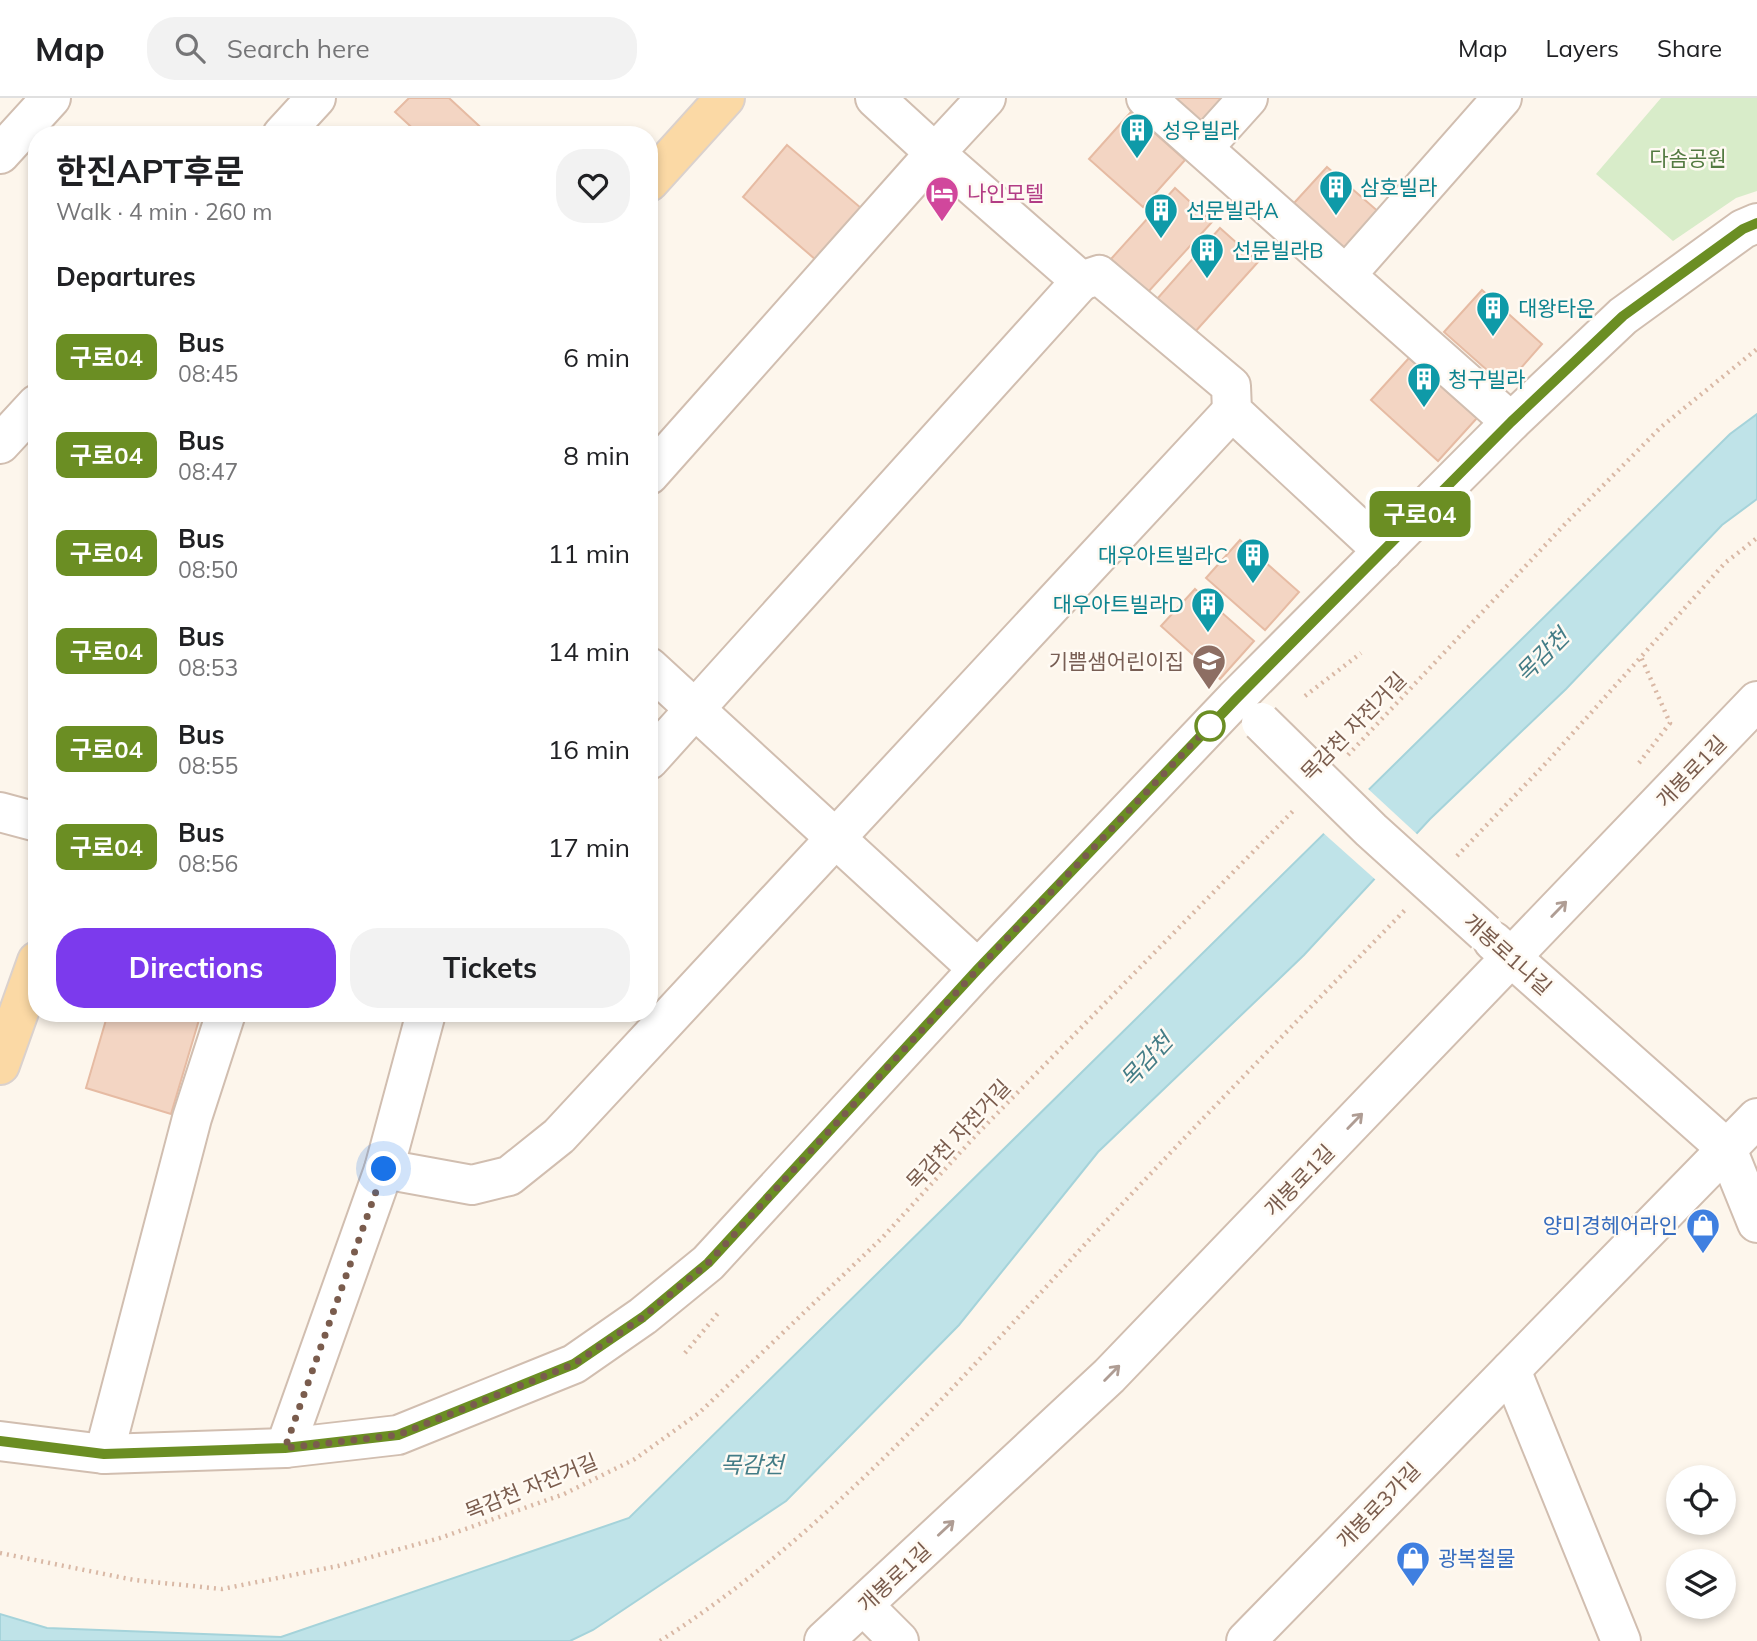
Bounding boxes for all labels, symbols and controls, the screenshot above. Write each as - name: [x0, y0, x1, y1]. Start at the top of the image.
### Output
- search box: [147, 17, 637, 80]
- text: Map: [35, 28, 105, 69]
- icon: search: [171, 29, 209, 67]
- text: Search here: [227, 32, 370, 65]
- text: Map: [1458, 33, 1507, 63]
- text: Layers: [1545, 33, 1619, 63]
- text: Share: [1657, 33, 1722, 63]
- building icon: 성우빌라: [1118, 111, 1156, 160]
- place label: 성우빌라: [1162, 117, 1239, 143]
- park label: 다솜공원: [1649, 145, 1727, 171]
- button: heart: [556, 149, 630, 223]
- text: 한진APT후문: [56, 150, 244, 191]
- building icon: 삼호빌라: [1317, 168, 1355, 217]
- hotel icon: 나인모텔: [923, 174, 961, 223]
- place label: 삼호빌라: [1360, 174, 1437, 200]
- place label: 나인모텔: [967, 180, 1044, 206]
- building icon: 선문빌라A: [1142, 191, 1180, 240]
- text: Walk · 4 min · 260 m: [56, 197, 273, 226]
- place label: 선문빌라A: [1186, 197, 1279, 223]
- building icon: 선문빌라B: [1188, 231, 1226, 280]
- place label: 선문빌라B: [1232, 237, 1324, 263]
- text: Departures: [56, 260, 196, 293]
- building icon: 대왕타운: [1474, 289, 1512, 338]
- place label: 대왕타운: [1518, 295, 1595, 321]
- text: Bus: [178, 326, 224, 359]
- text: 6 min: [563, 341, 630, 374]
- text: 구로04: [70, 342, 143, 372]
- text: 08:45: [178, 359, 238, 388]
- building icon: 청구빌라: [1405, 360, 1443, 409]
- place label: 청구빌라: [1448, 366, 1525, 392]
- text: Bus: [178, 424, 224, 457]
- text: 8 min: [563, 439, 630, 472]
- text: 구로04: [70, 440, 143, 470]
- text: 08:47: [178, 457, 238, 486]
- line badge: 구로04: [1371, 491, 1469, 537]
- text: 구로04: [1384, 499, 1456, 529]
- text: Bus: [178, 522, 224, 555]
- building icon: 대우아트빌라C: [1234, 536, 1272, 585]
- text: 11 min: [548, 537, 630, 570]
- text: 구로04: [70, 538, 143, 568]
- place label: 대우아트빌라C: [1098, 542, 1228, 568]
- text: 08:50: [178, 555, 238, 584]
- building icon: 대우아트빌라D: [1189, 585, 1227, 634]
- place label: 대우아트빌라D: [1052, 591, 1184, 617]
- text: Bus: [178, 620, 224, 653]
- water label: 목감천: [1509, 620, 1577, 688]
- text: 14 min: [548, 635, 630, 668]
- text: 구로04: [70, 636, 143, 666]
- school or university icon: 기쁨샘어린이집: [1190, 642, 1228, 691]
- place label: 기쁨샘어린이집: [1049, 648, 1184, 674]
- text: 08:53: [178, 653, 238, 682]
- street label: 목감천 자전거길: [1295, 666, 1411, 786]
- unlabelled marker: [1195, 711, 1225, 741]
- text: Bus: [178, 718, 224, 751]
- street label: 개봉로1길: [1650, 730, 1732, 812]
- text: 16 min: [548, 733, 630, 766]
- text: 구로04: [70, 734, 143, 764]
- text: 08:55: [178, 751, 238, 780]
- text: Bus: [178, 816, 224, 849]
- text: 17 min: [548, 831, 630, 864]
- text: 구로04: [70, 832, 143, 862]
- text: 08:56: [178, 849, 238, 878]
- one-way arrow: [1551, 901, 1568, 918]
- street label: 개봉로1나길: [1459, 908, 1557, 1000]
- button: Directions: [56, 928, 336, 1008]
- button: Tickets: [350, 928, 630, 1008]
- water label: 목감천: [1114, 1025, 1180, 1093]
- street label: 목감천 자전거길: [901, 1074, 1015, 1194]
- one-way arrow: [1347, 1113, 1364, 1130]
- street label: 개봉로1길: [1258, 1139, 1340, 1221]
- your location: [366, 1151, 401, 1186]
- shop icon: 양미경헤어라인: [1684, 1206, 1722, 1255]
- place label: 양미경헤어라인: [1543, 1212, 1678, 1238]
- one-way arrow: [1103, 1364, 1120, 1381]
- street label: 목감천 자전거길: [461, 1448, 601, 1524]
- water label: 목감천: [720, 1450, 787, 1479]
- street label: 개봉로3가길: [1331, 1457, 1425, 1553]
- map controls: [1666, 1465, 1736, 1619]
- button: locate: [1666, 1465, 1736, 1535]
- one-way arrow: [937, 1520, 954, 1537]
- street label: 개봉로1길: [852, 1537, 936, 1617]
- shop icon: 광복철물: [1394, 1539, 1432, 1588]
- place label: 광복철물: [1438, 1545, 1515, 1571]
- button: layers: [1666, 1549, 1736, 1619]

